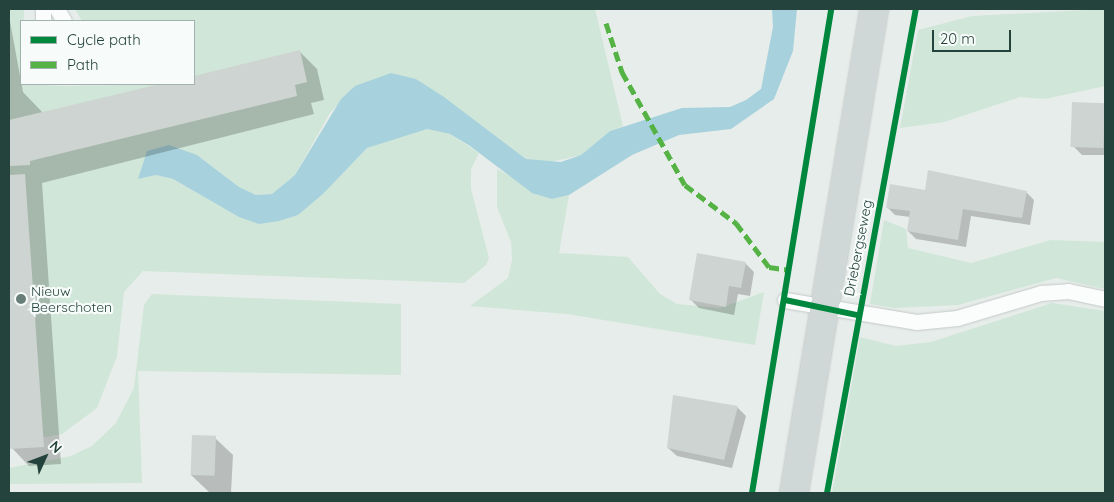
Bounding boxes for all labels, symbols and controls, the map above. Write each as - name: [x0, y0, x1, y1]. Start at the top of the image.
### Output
- legend: [20, 20, 195, 85]
- scale bar: [934, 20, 1013, 52]
- text: 20 m: [940, 29, 975, 48]
- text: Cycle path: [67, 30, 141, 49]
- text: Path: [67, 55, 99, 74]
- street label: Driebergseweg: [840, 198, 876, 298]
- place label: Nieuw Beerschoten: [31, 283, 112, 316]
- marker: Nieuw Beerschoten: [15, 293, 27, 305]
- north arrow: [20, 432, 70, 482]
- text: N: [46, 437, 66, 457]

